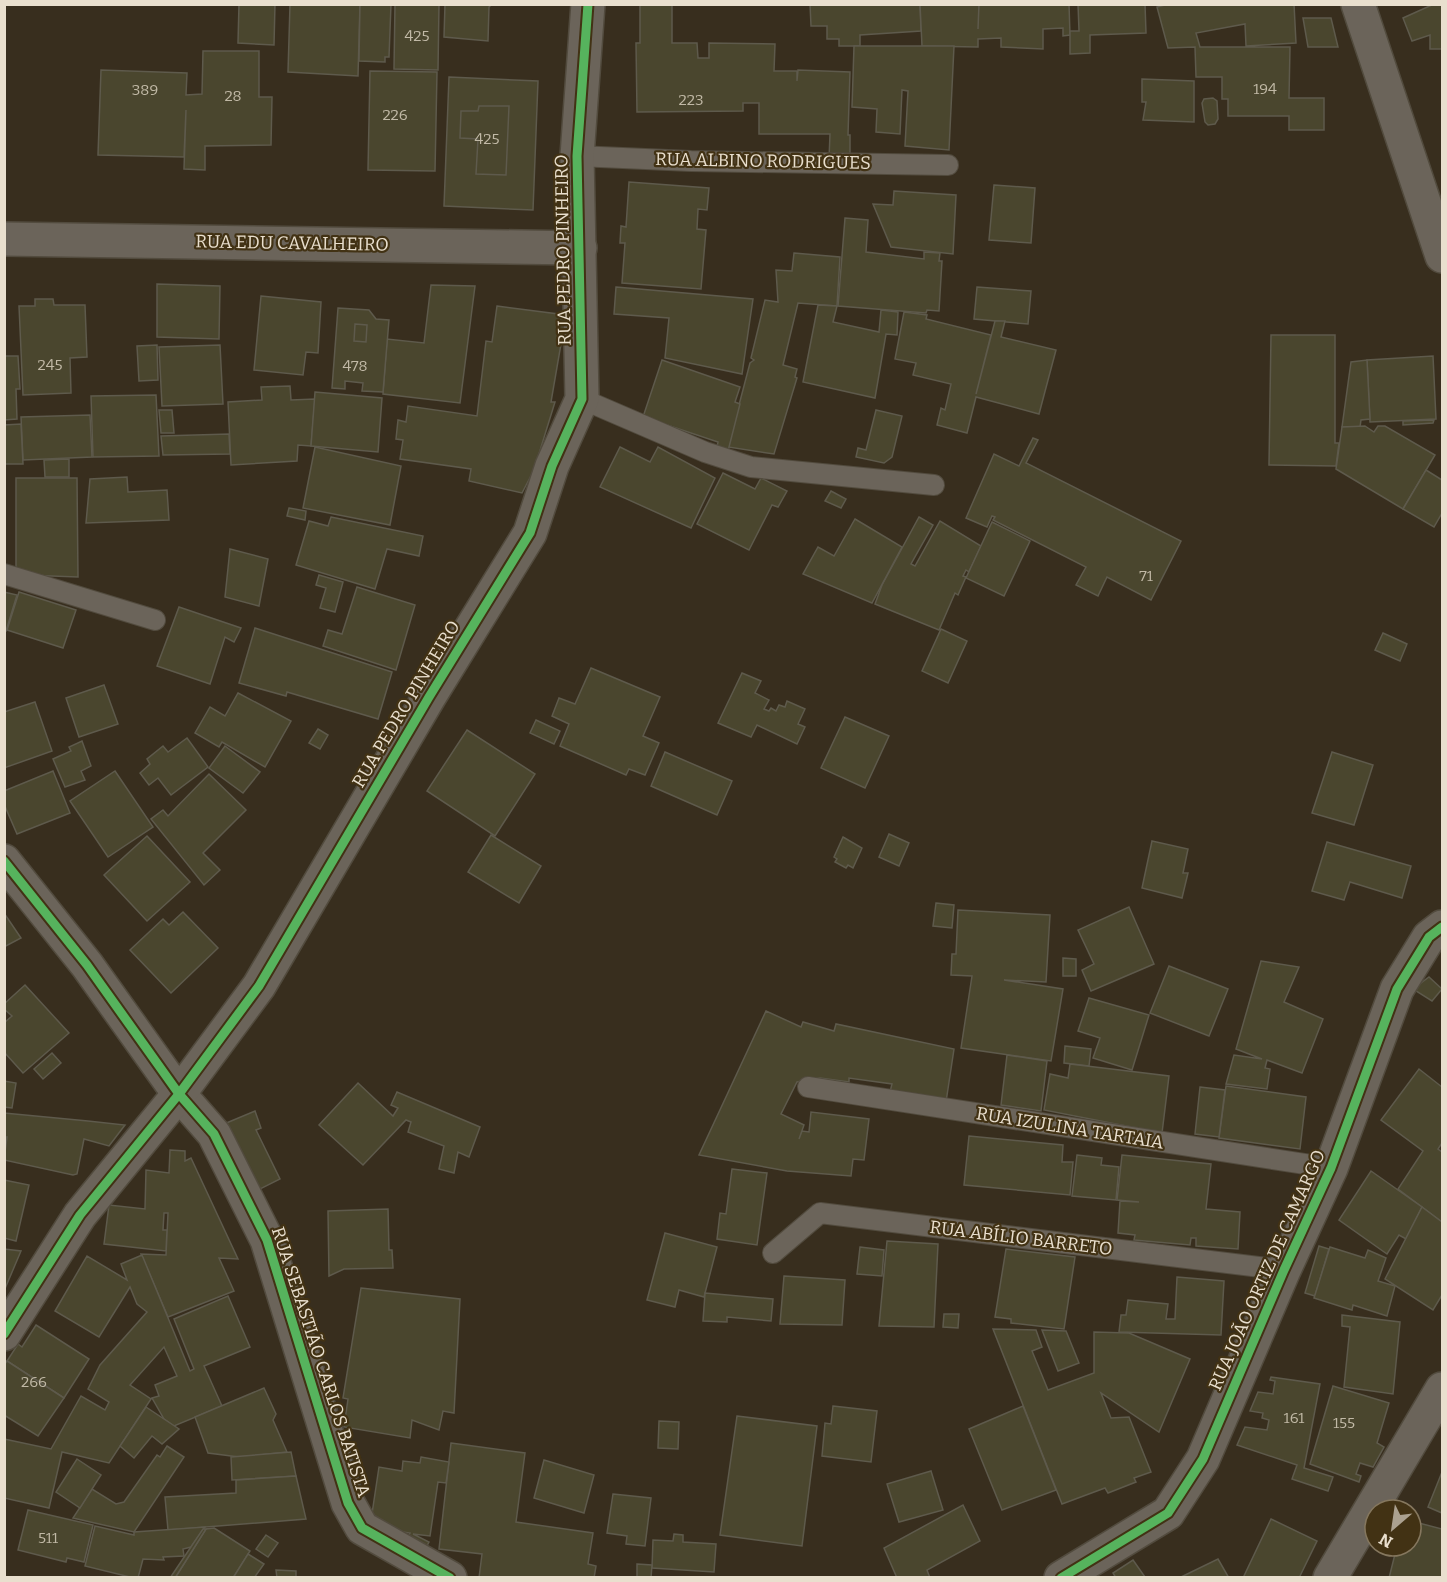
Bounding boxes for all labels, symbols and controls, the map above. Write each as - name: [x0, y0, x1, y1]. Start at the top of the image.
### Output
- house number: 425: [405, 27, 429, 45]
- house number: 194: [1253, 80, 1277, 98]
- house number: 389: [132, 81, 158, 99]
- house number: 28: [224, 87, 242, 105]
- house number: 223: [679, 91, 703, 109]
- house number: 226: [382, 106, 408, 124]
- house number: 425: [475, 130, 499, 148]
- street label: RUA ALBINO RODRIGUES: [655, 148, 871, 174]
- street label: RUA PEDRO PINHEIRO: [550, 154, 576, 346]
- street label: RUA EDU CAVALHEIRO: [195, 230, 389, 256]
- house number: 245: [38, 356, 62, 374]
- house number: 478: [343, 357, 367, 375]
- house number: 71: [1139, 567, 1153, 585]
- street label: RUA PEDRO PINHEIRO: [347, 616, 465, 792]
- street label: RUA IZULINA TARTAIA: [975, 1102, 1165, 1154]
- street label: RUA JOÃO ORTIZ DE CAMARGO: [1204, 1146, 1330, 1394]
- street label: RUA ABÍLIO BARRETO: [928, 1215, 1114, 1260]
- street label: RUA SEBASTIÃO CARLOS BATISTA: [267, 1224, 375, 1500]
- house number: 266: [21, 1373, 47, 1391]
- house number: 161: [1284, 1409, 1304, 1427]
- house number: 155: [1333, 1414, 1355, 1432]
- north arrow: [1363, 1498, 1423, 1558]
- house number: 511: [38, 1529, 58, 1547]
- text: N: [1376, 1529, 1396, 1552]

